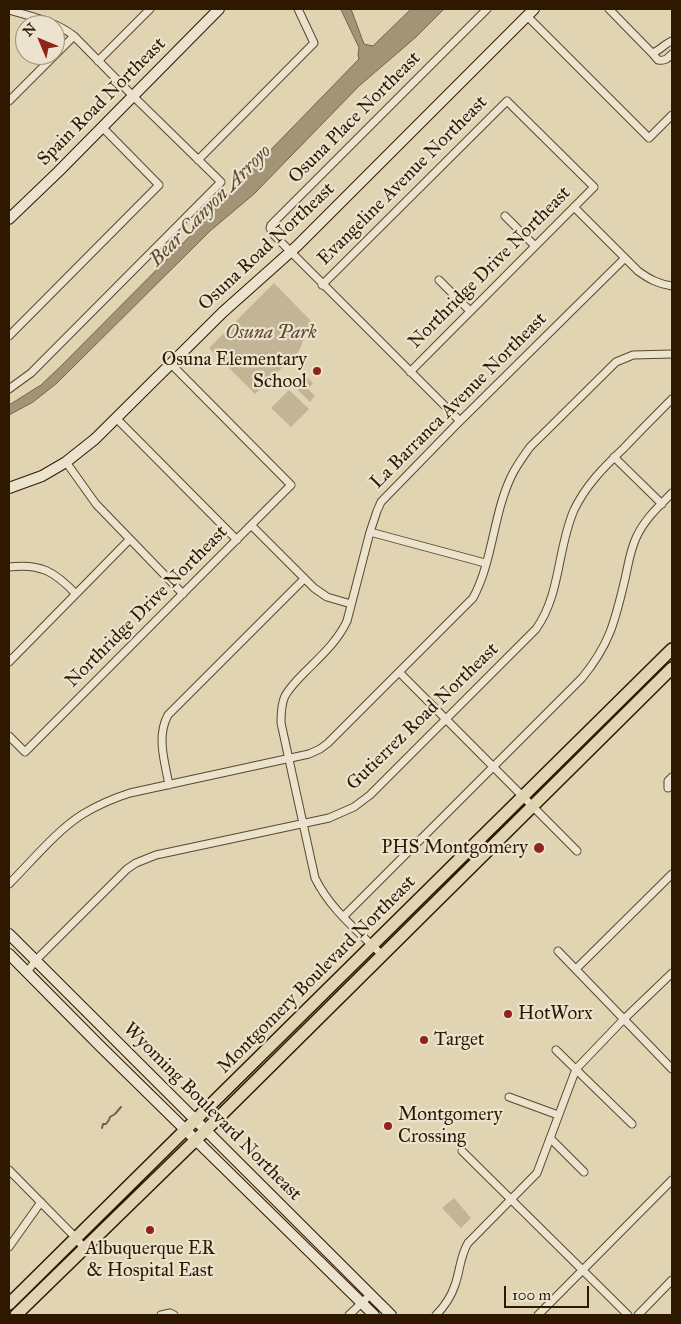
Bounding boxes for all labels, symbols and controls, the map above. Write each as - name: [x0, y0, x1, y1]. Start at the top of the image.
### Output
- north arrow: [15, 15, 65, 65]
- text: N: [20, 20, 40, 40]
- street label: Spain Road Northeast: [33, 33, 171, 171]
- street label: Osuna Place Northeast: [284, 47, 426, 189]
- street label: Evangeline Avenue Northeast: [313, 91, 493, 271]
- water label: Bear Canyon Arroyo: [145, 140, 277, 272]
- street label: Osuna Road Northeast: [194, 178, 340, 316]
- street label: Northridge Drive Northeast: [404, 182, 576, 354]
- street label: La Barranca Avenue Northeast: [366, 308, 552, 494]
- park label: Osuna Park: [225, 322, 317, 344]
- place label: Osuna Elementary School: [162, 349, 307, 393]
- marker: Osuna Elementary School: [311, 365, 323, 377]
- street label: Northridge Drive Northeast: [61, 521, 233, 693]
- street label: Gutierrez Road Northeast: [342, 638, 504, 796]
- place label: PHS Montgomery: [381, 837, 528, 859]
- marker: PHS Montgomery: [532, 841, 546, 855]
- street label: Montgomery Boulevard Northeast: [213, 871, 421, 1079]
- place label: HotWorx: [518, 1003, 593, 1025]
- marker: HotWorx: [502, 1008, 514, 1020]
- street label: Wyoming Boulevard Northeast: [118, 1018, 306, 1206]
- place label: Target: [434, 1029, 485, 1051]
- marker: Target: [418, 1034, 430, 1046]
- place label: Montgomery Crossing: [398, 1104, 502, 1148]
- marker: Montgomery Crossing: [382, 1120, 394, 1132]
- marker: Albuquerque ER & Hospital East: [144, 1224, 156, 1236]
- place label: Albuquerque ER & Hospital East: [85, 1238, 215, 1282]
- scale bar: [506, 1276, 591, 1308]
- text: 100 m: [512, 1286, 551, 1304]

